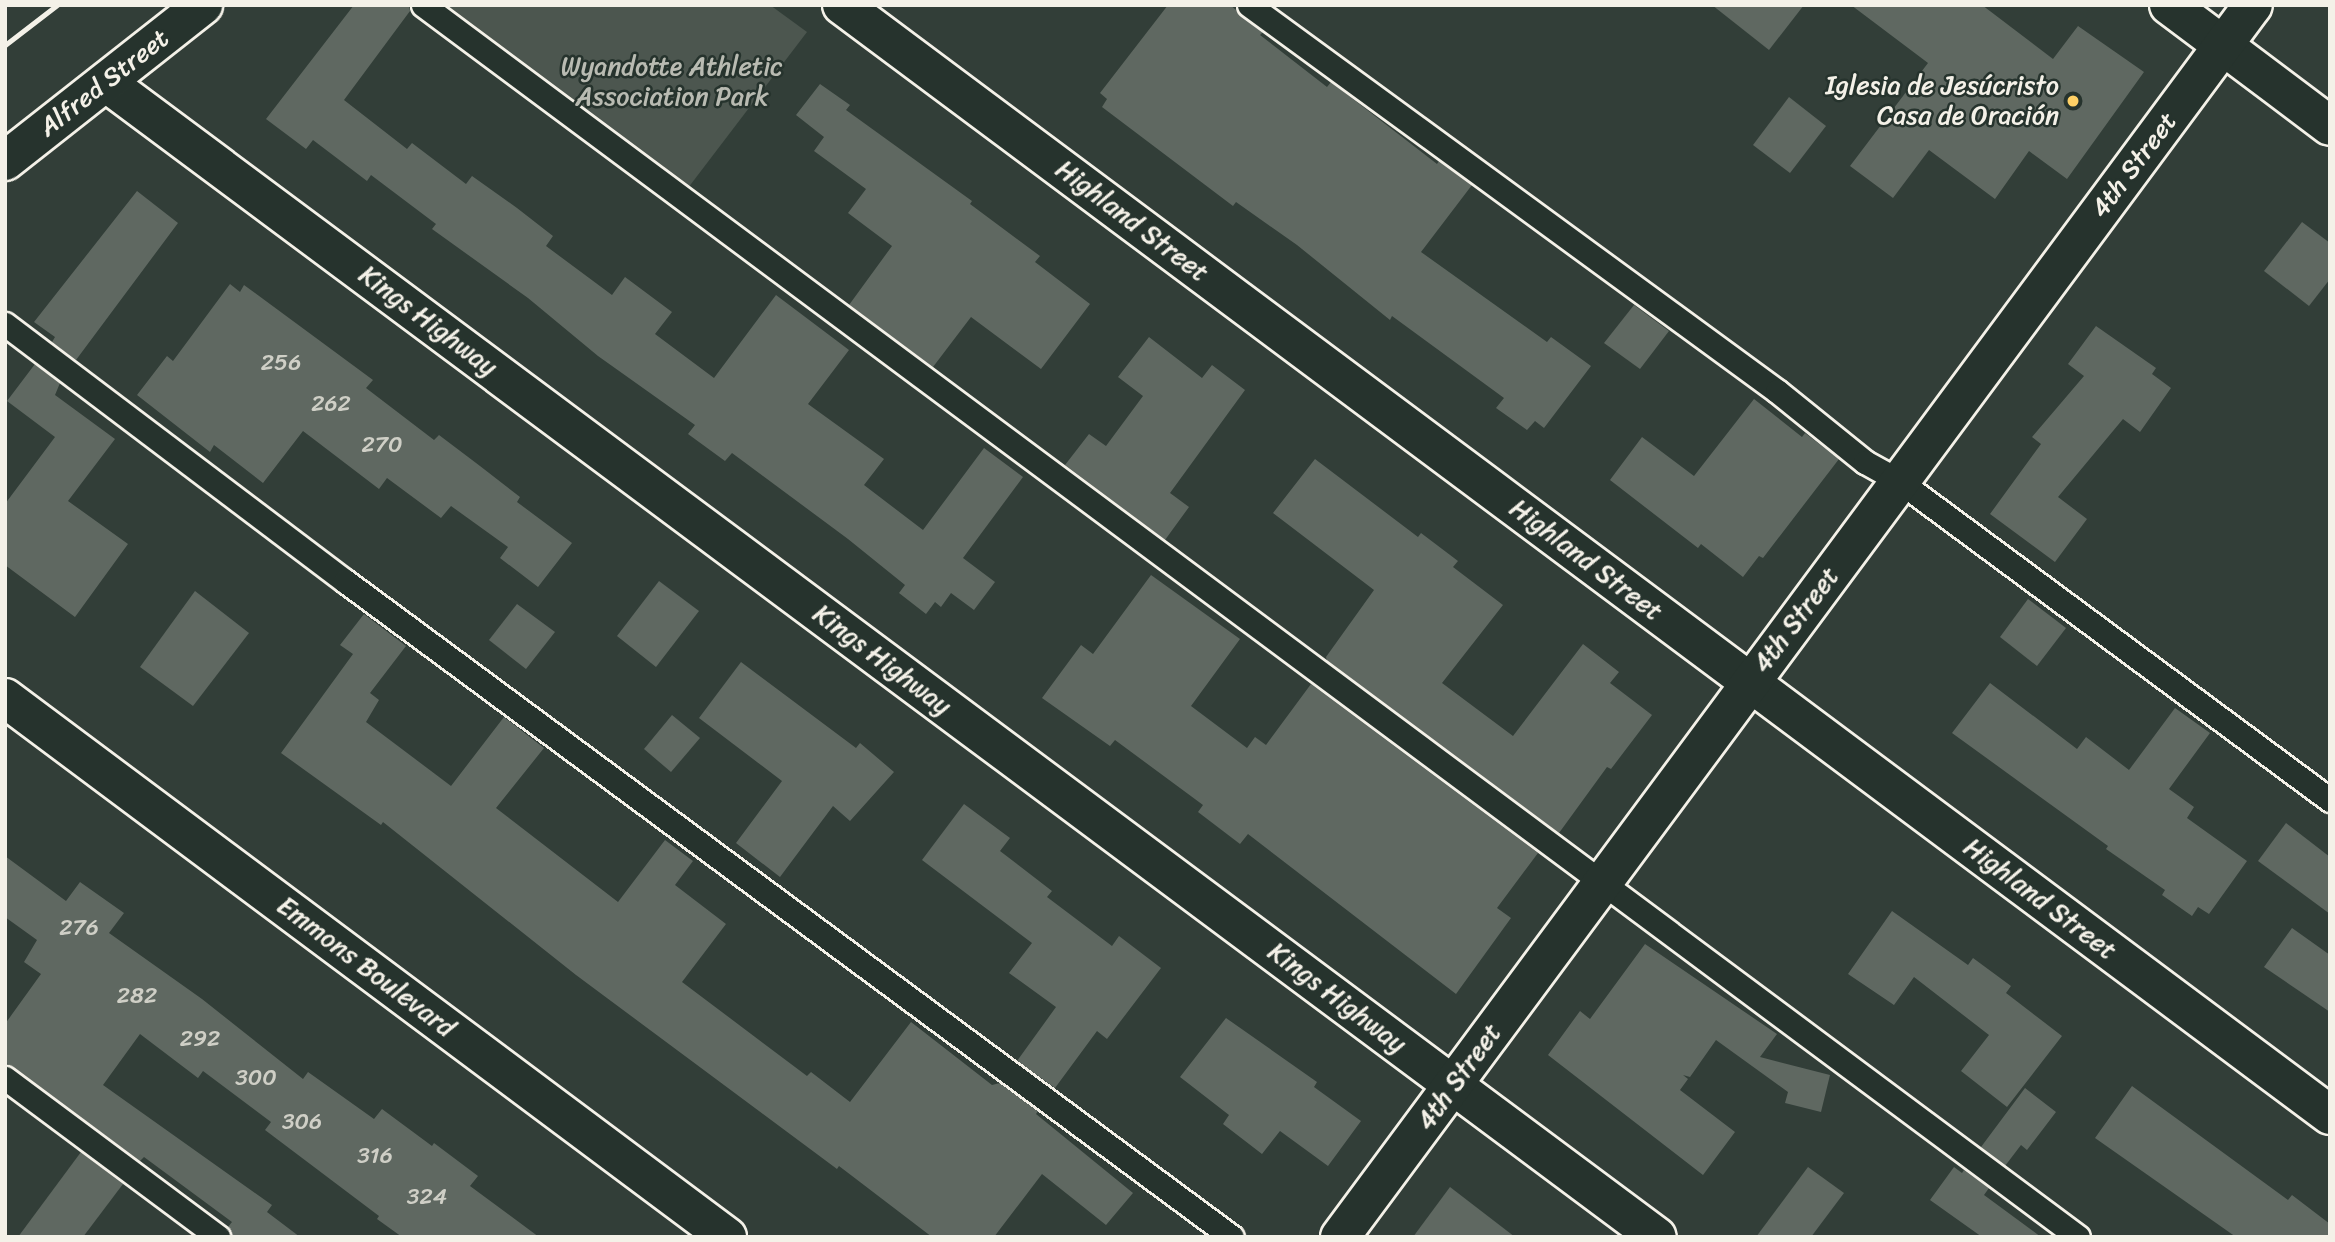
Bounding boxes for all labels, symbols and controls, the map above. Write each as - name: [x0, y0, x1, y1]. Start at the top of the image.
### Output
- street label: Alfred Street: [33, 23, 175, 143]
- park label: Wyandotte Athletic Association Park: [561, 51, 783, 112]
- place label: Iglesia de Jesúcristo Casa de Oración: [1825, 70, 2059, 132]
- marker: Iglesia de Jesúcristo Casa de Oración: [2065, 93, 2081, 109]
- street label: 4th Street: [2084, 106, 2184, 224]
- street label: Highland Street: [1050, 154, 1214, 288]
- street label: Kings Highway: [353, 259, 503, 383]
- house number: 256: [261, 349, 301, 377]
- house number: 262: [311, 390, 351, 418]
- house number: 270: [362, 431, 402, 459]
- street label: Highland Street: [1504, 493, 1668, 627]
- street label: 4th Street: [1746, 561, 1846, 679]
- street label: Kings Highway: [807, 598, 957, 722]
- street label: Highland Street: [1958, 832, 2122, 966]
- street label: Emmons Boulevard: [271, 890, 461, 1044]
- house number: 276: [59, 914, 99, 942]
- street label: Kings Highway: [1262, 936, 1412, 1060]
- house number: 282: [117, 982, 157, 1010]
- street label: 4th Street: [1410, 1018, 1508, 1136]
- house number: 292: [180, 1025, 220, 1053]
- house number: 300: [235, 1064, 277, 1092]
- house number: 306: [282, 1108, 322, 1136]
- house number: 316: [357, 1142, 393, 1170]
- house number: 324: [407, 1183, 447, 1211]

